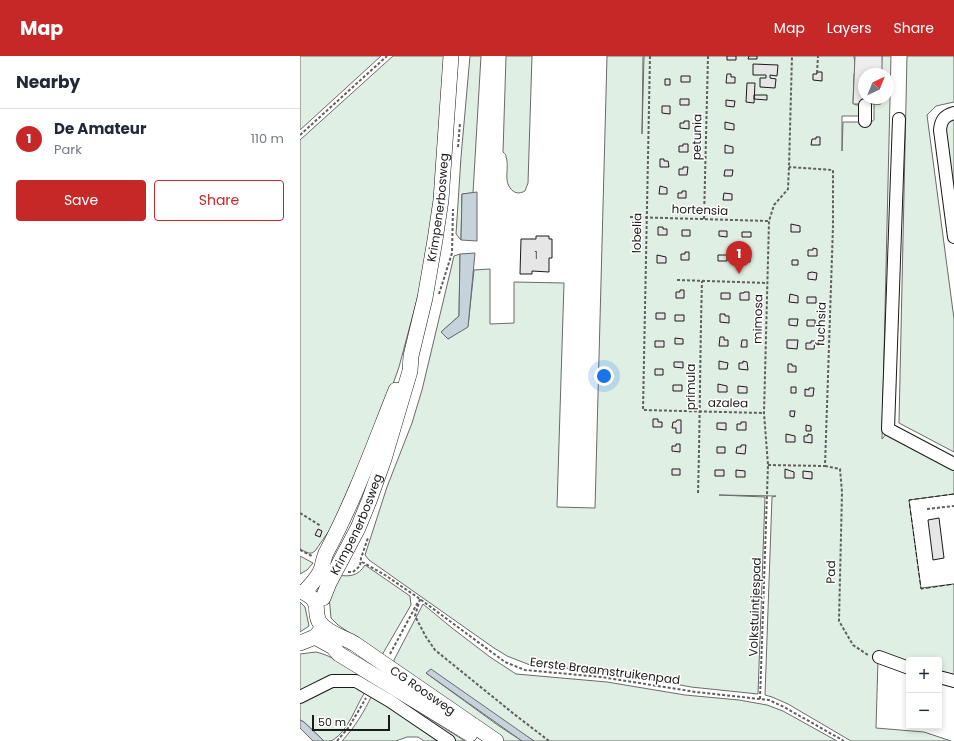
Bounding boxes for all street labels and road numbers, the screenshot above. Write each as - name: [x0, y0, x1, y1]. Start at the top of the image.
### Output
- street label: petunia: [688, 114, 705, 160]
- street label: Krimpenerbosweg: [422, 152, 452, 263]
- street label: hortensia: [671, 200, 729, 219]
- street label: lobelia: [628, 213, 645, 253]
- street label: mimosa: [749, 294, 766, 344]
- street label: fuchsia: [811, 302, 830, 346]
- street label: primula: [682, 364, 699, 410]
- street label: azalea: [708, 394, 748, 411]
- street label: Krimpenerbosweg: [326, 471, 386, 578]
- street label: Volkstuintjespad: [744, 557, 765, 657]
- street label: Pad: [822, 560, 839, 584]
- street label: Eerste Braamstruikenpad: [529, 653, 681, 688]
- street label: CG Roosweg: [387, 662, 459, 719]

